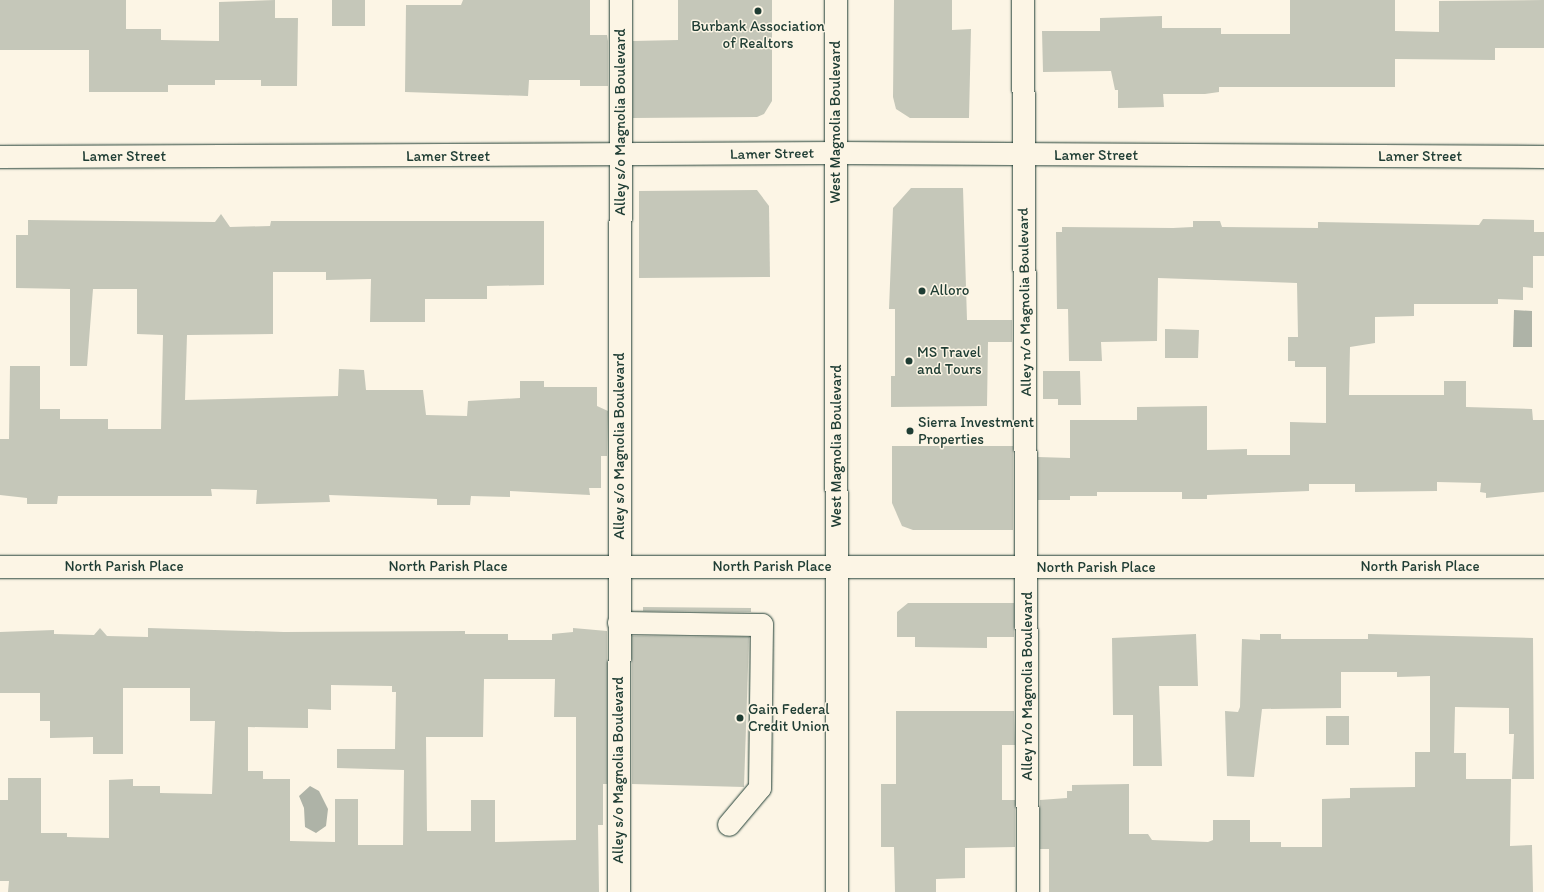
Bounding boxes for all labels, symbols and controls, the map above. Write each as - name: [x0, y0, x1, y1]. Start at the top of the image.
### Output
- marker: Burbank Association of Realtors: [753, 6, 763, 16]
- place label: Burbank Association of Realtors: [691, 17, 825, 52]
- street label: Alley s/o Magnolia Boulevard: [612, 28, 630, 216]
- street label: West Magnolia Boulevard: [827, 40, 845, 204]
- street label: Lamer Street: [730, 144, 814, 164]
- street label: Lamer Street: [1054, 147, 1138, 165]
- street label: Lamer Street: [82, 148, 166, 166]
- street label: Lamer Street: [406, 148, 490, 166]
- street label: Lamer Street: [1378, 148, 1462, 166]
- street label: Alley n/o Magnolia Boulevard: [1014, 207, 1036, 397]
- place label: Alloro: [930, 282, 969, 300]
- marker: Alloro: [917, 286, 927, 296]
- place label: MS Travel and Tours: [917, 343, 980, 378]
- street label: Alley s/o Magnolia Boulevard: [611, 352, 629, 540]
- marker: MS Travel and Tours: [904, 356, 914, 366]
- street label: West Magnolia Boulevard: [828, 364, 846, 528]
- place label: Sierra Investment Properties: [918, 413, 1034, 448]
- marker: Sierra Investment Properties: [905, 426, 915, 436]
- street label: North Parish Place: [64, 558, 184, 576]
- street label: North Parish Place: [388, 558, 508, 576]
- street label: North Parish Place: [712, 558, 832, 576]
- street label: North Parish Place: [1360, 558, 1480, 576]
- street label: North Parish Place: [1036, 559, 1156, 577]
- street label: Alley n/o Magnolia Boulevard: [1019, 591, 1037, 781]
- street label: Alley s/o Magnolia Boulevard: [610, 676, 628, 864]
- place label: Gain Federal Credit Union: [748, 700, 829, 735]
- marker: Gain Federal Credit Union: [735, 713, 745, 723]

